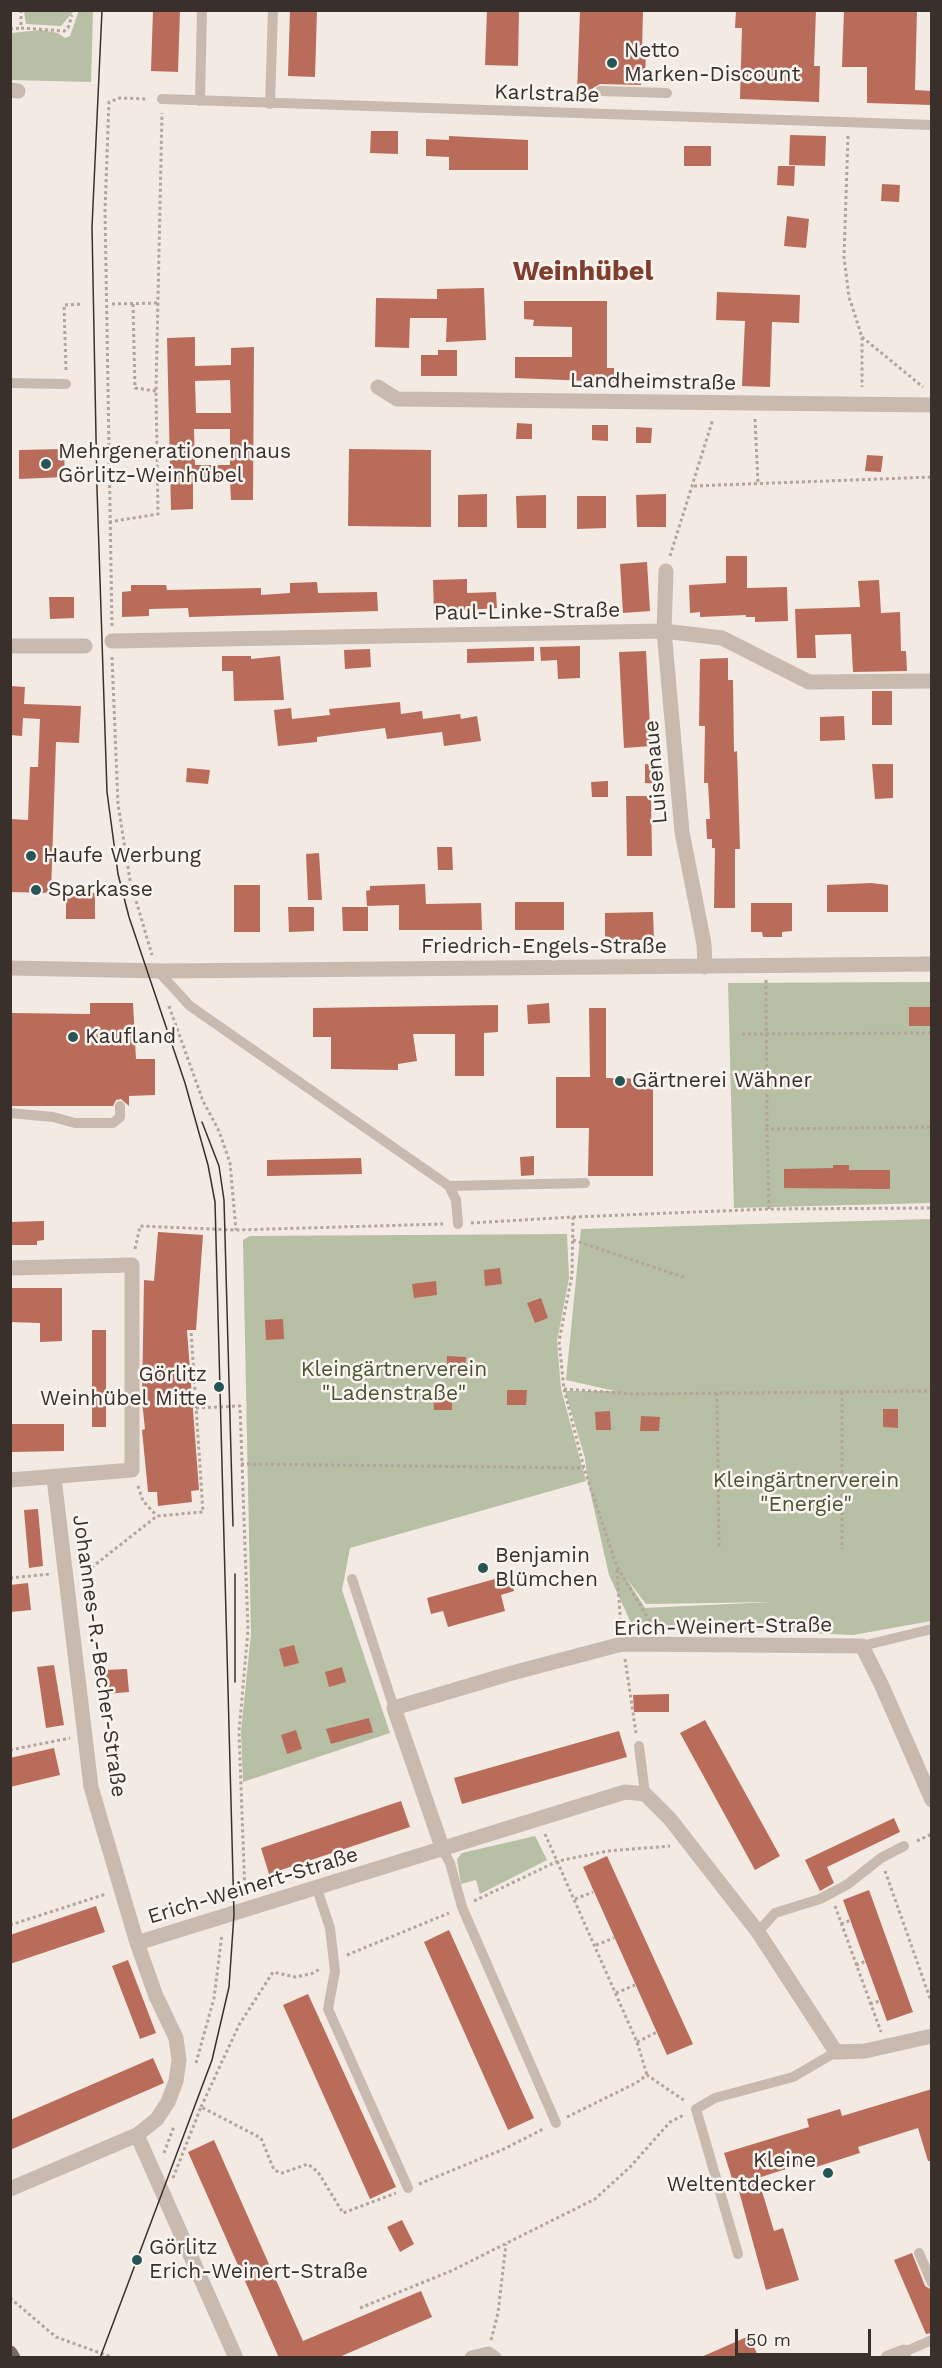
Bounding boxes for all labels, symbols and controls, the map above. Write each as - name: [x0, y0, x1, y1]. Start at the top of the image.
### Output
- place label: Netto Marken-Discount: [624, 38, 800, 88]
- marker: Netto Marken-Discount: [605, 56, 619, 70]
- street label: Karlstraße: [494, 80, 600, 108]
- district label: Weinhübel: [513, 256, 653, 288]
- street label: Landheimstraße: [570, 368, 736, 396]
- place label: Mehrgenerationenhaus Görlitz-Weinhübel: [58, 439, 291, 489]
- marker: Mehrgenerationenhaus Görlitz-Weinhübel: [39, 457, 53, 471]
- street label: Paul-Linke-Straße: [434, 598, 620, 626]
- street label: Luisenaue: [639, 719, 673, 825]
- place label: Haufe Werbung: [43, 843, 201, 869]
- marker: Haufe Werbung: [24, 849, 38, 863]
- place label: Sparkasse: [48, 877, 153, 903]
- marker: Sparkasse: [29, 883, 43, 897]
- street label: Friedrich-Engels-Straße: [421, 934, 667, 960]
- place label: Kaufland: [85, 1024, 176, 1050]
- marker: Kaufland: [66, 1030, 80, 1044]
- place label: Gärtnerei Wähner: [632, 1068, 812, 1094]
- marker: Gärtnerei Wähner: [613, 1074, 627, 1088]
- park label: Kleingärtnerverein "Ladenstraße": [301, 1357, 487, 1407]
- place label: Görlitz Weinhübel Mitte: [40, 1362, 207, 1412]
- marker: Görlitz Weinhübel Mitte: [212, 1380, 226, 1394]
- park label: Kleingärtnerverein "Energie": [713, 1468, 899, 1518]
- street label: Johannes-R.-Becher-Straße: [67, 1513, 131, 1799]
- place label: Benjamin Blümchen: [495, 1543, 598, 1593]
- marker: Benjamin Blümchen: [476, 1561, 490, 1575]
- street label: Erich-Weinert-Straße: [613, 1612, 833, 1642]
- street label: Erich-Weinert-Straße: [145, 1842, 361, 1930]
- place label: Kleine Weltentdecker: [667, 2148, 816, 2198]
- marker: Kleine Weltentdecker: [821, 2166, 835, 2180]
- place label: Görlitz Erich-Weinert-Straße: [149, 2235, 368, 2285]
- marker: Görlitz Erich-Weinert-Straße: [130, 2253, 144, 2267]
- scale bar: [738, 2317, 874, 2355]
- text: 50 m: [746, 2329, 791, 2350]

